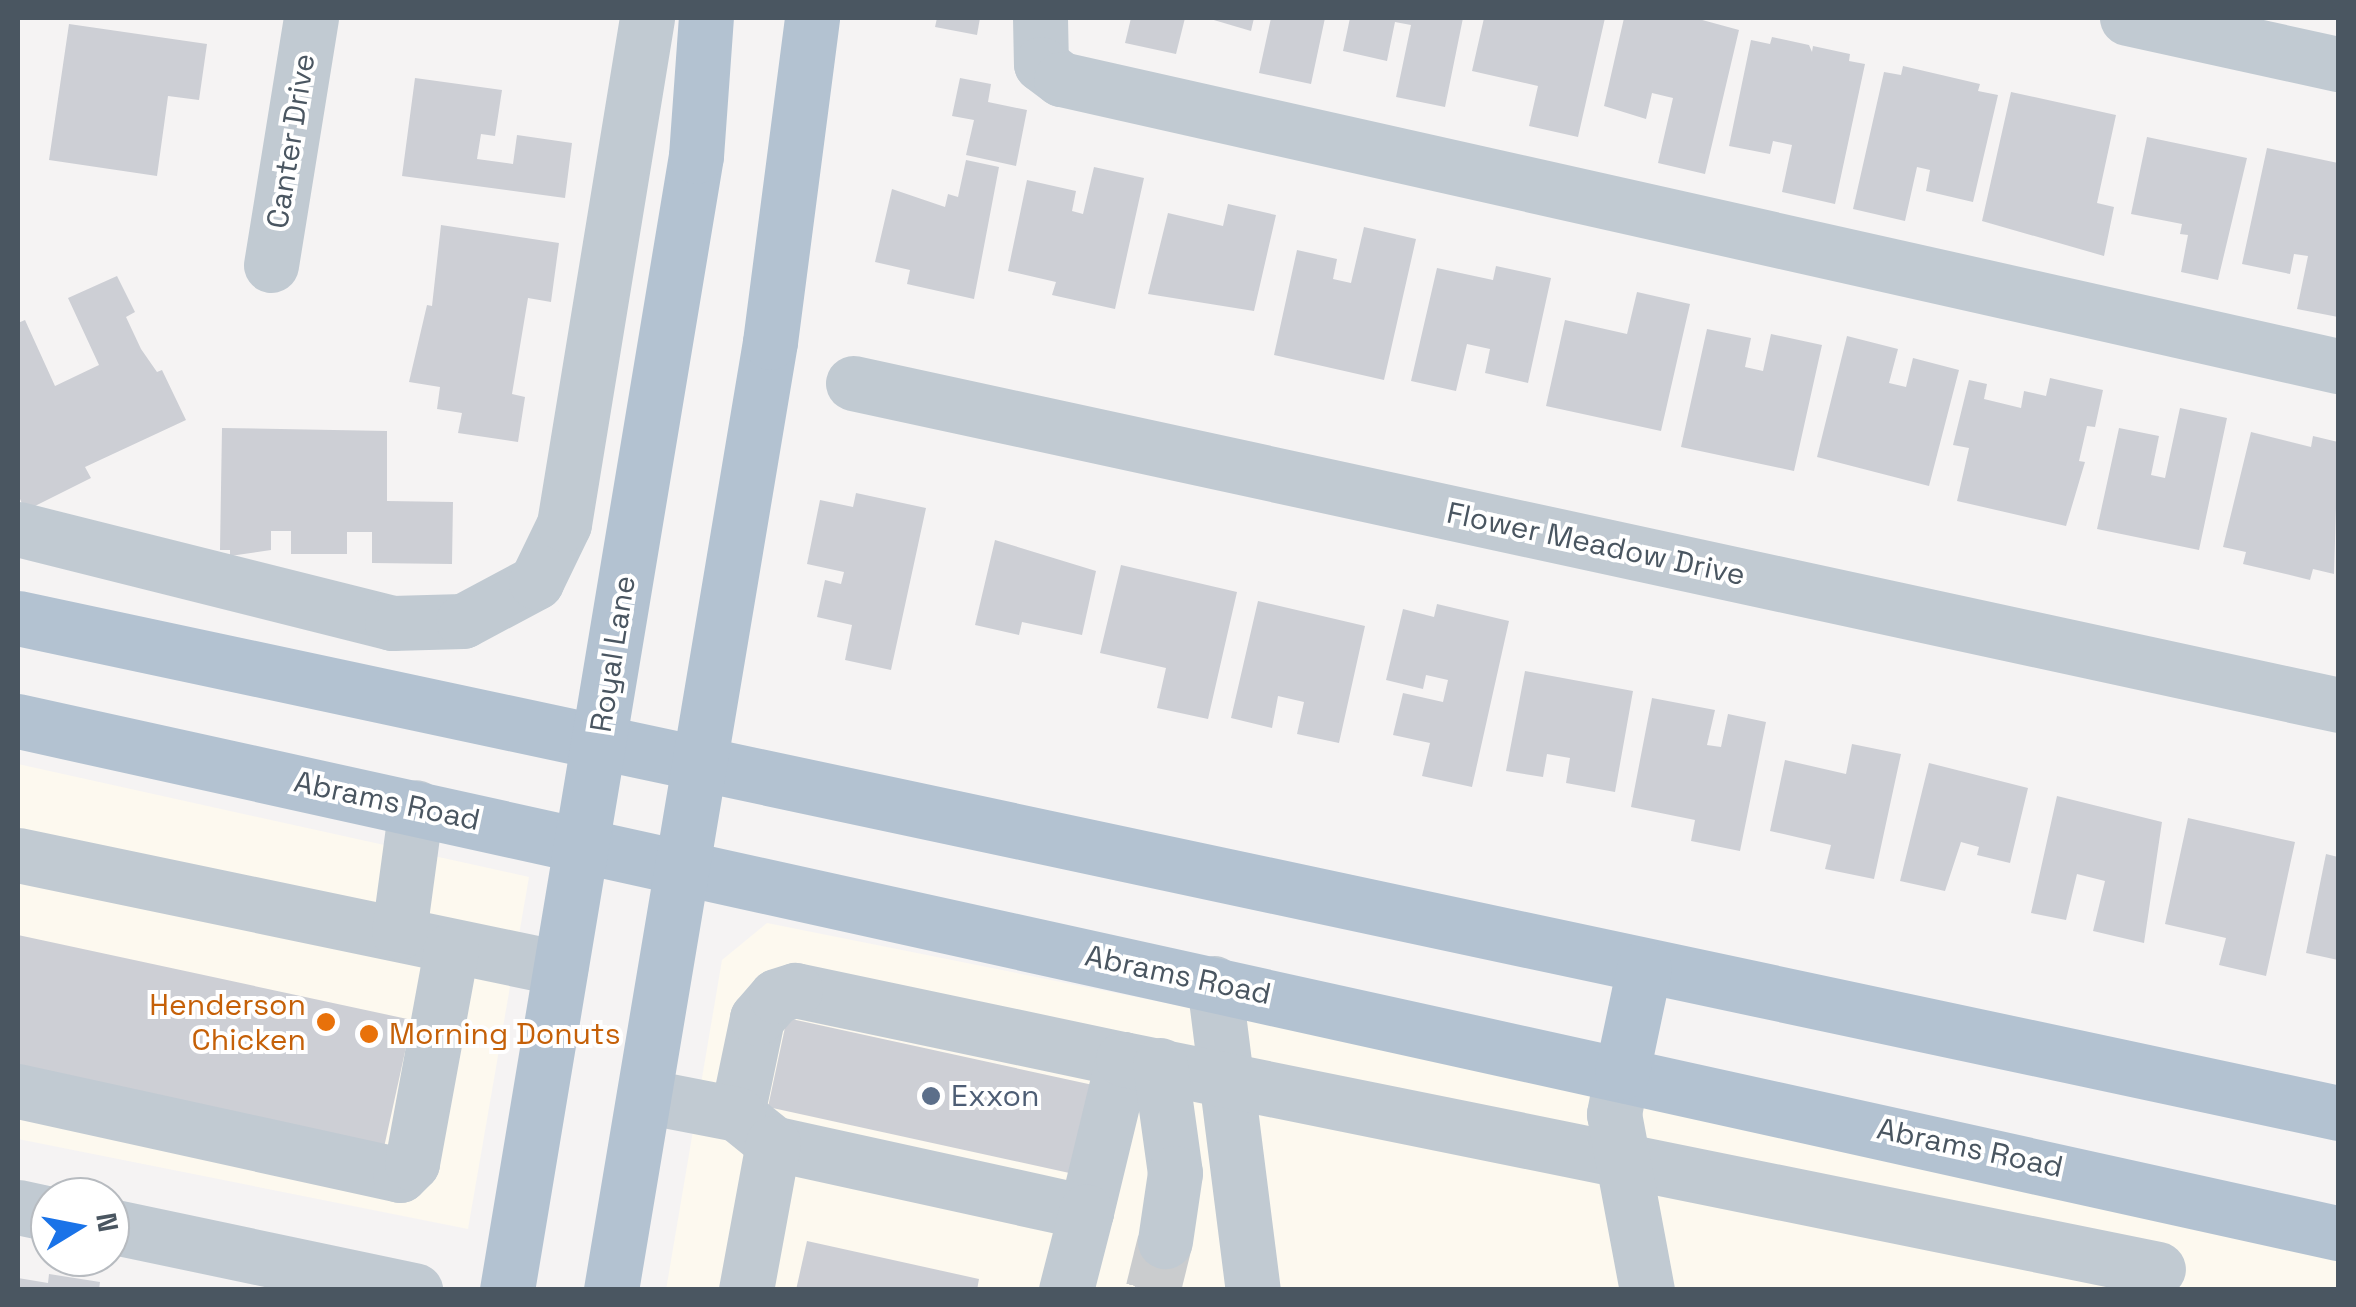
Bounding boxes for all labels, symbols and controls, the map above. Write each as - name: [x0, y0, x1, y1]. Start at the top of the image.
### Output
- street label: Canter Drive: [259, 51, 323, 231]
- street label: Flower Meadow Drive: [1444, 495, 1748, 593]
- street label: Royal Lane: [583, 573, 643, 735]
- street label: Abrams Road: [291, 764, 483, 838]
- street label: Abrams Road: [1082, 938, 1274, 1012]
- place label: Henderson Chicken: [149, 987, 306, 1058]
- marker: Henderson Chicken: [315, 1011, 337, 1033]
- place label: Morning Donuts: [389, 1016, 620, 1052]
- marker: Morning Donuts: [358, 1023, 380, 1045]
- place label: Exxon: [951, 1078, 1039, 1114]
- marker: Exxon: [920, 1085, 942, 1107]
- street label: Abrams Road: [1874, 1111, 2066, 1185]
- north arrow: [30, 1177, 130, 1277]
- text: N: [88, 1210, 127, 1234]

